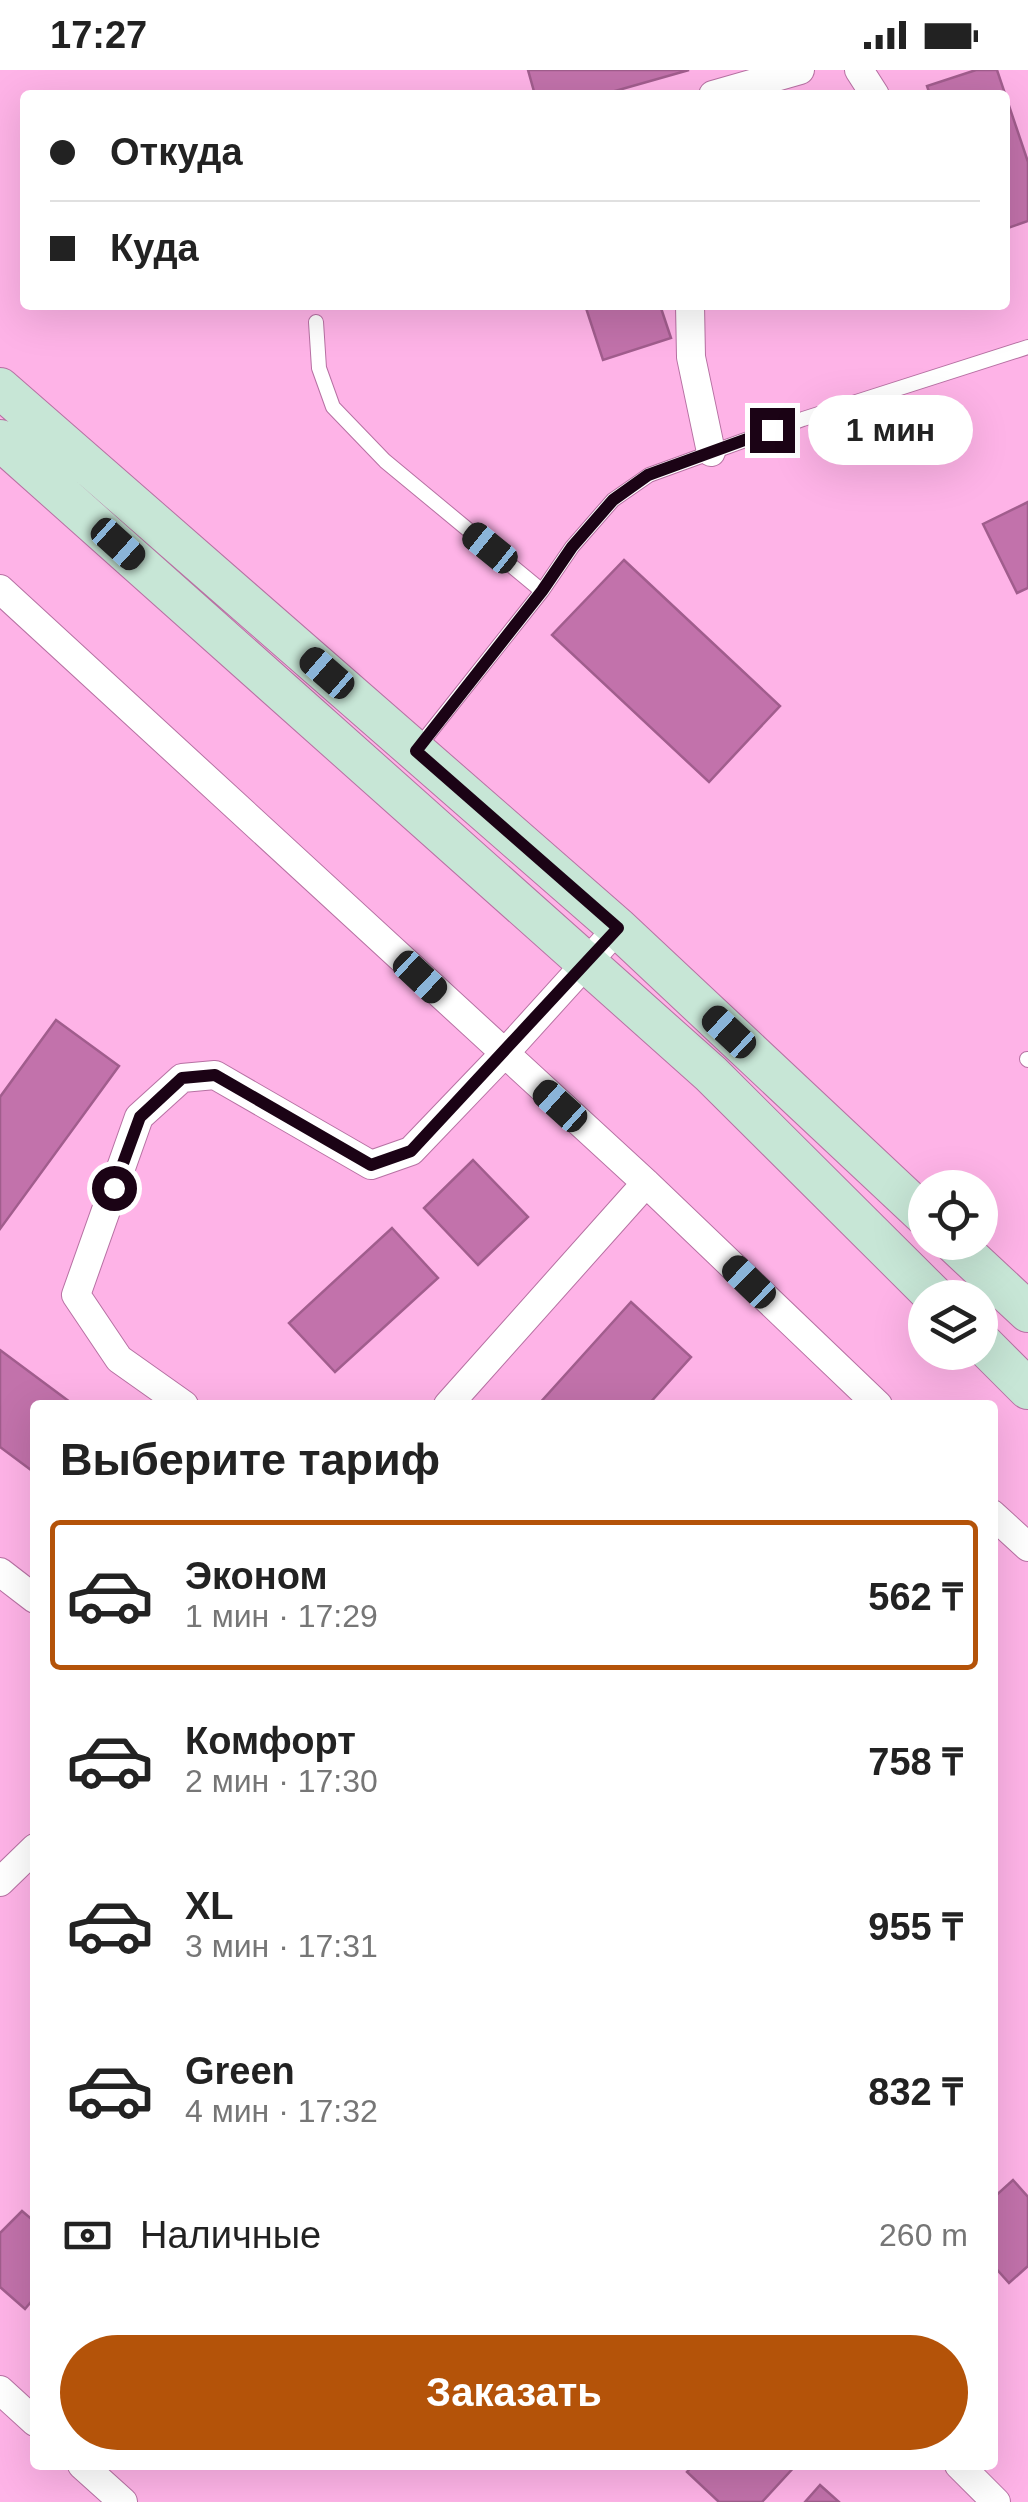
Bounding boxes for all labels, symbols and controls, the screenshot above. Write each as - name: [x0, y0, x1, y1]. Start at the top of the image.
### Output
- text: 17:27: [50, 14, 147, 56]
- text: Откуда: [110, 131, 243, 173]
- text: Куда: [110, 227, 199, 269]
- callout: 1 мин: [807, 395, 972, 465]
- route end: [750, 408, 795, 453]
- text: 1 мин: [846, 412, 935, 448]
- car: [86, 513, 150, 575]
- car: [457, 517, 523, 579]
- car: [295, 642, 359, 704]
- car: [388, 946, 452, 1008]
- car: [697, 1001, 761, 1063]
- car: [528, 1075, 592, 1137]
- route start: [92, 1166, 137, 1211]
- map controls: [908, 1170, 998, 1370]
- button: locate: [908, 1170, 998, 1260]
- car: [717, 1250, 781, 1314]
- button: layers: [908, 1280, 998, 1370]
- text: Выберите тариф: [60, 1434, 440, 1485]
- icon: car: [65, 1550, 155, 1640]
- text: Эконом: [185, 1555, 328, 1597]
- text: 562 ₸: [868, 1576, 963, 1618]
- text: 1 мин · 17:29: [185, 1598, 378, 1634]
- icon: car: [65, 1715, 155, 1805]
- text: Комфорт: [185, 1720, 356, 1762]
- text: 758 ₸: [868, 1741, 963, 1783]
- text: 2 мин · 17:30: [185, 1763, 378, 1799]
- icon: car: [65, 1880, 155, 1970]
- text: XL: [185, 1885, 234, 1927]
- text: 955 ₸: [868, 1906, 963, 1948]
- text: 3 мин · 17:31: [185, 1928, 378, 1964]
- icon: car: [65, 2045, 155, 2135]
- text: Green: [185, 2050, 295, 2092]
- text: 832 ₸: [868, 2071, 963, 2113]
- text: 4 мин · 17:32: [185, 2093, 378, 2129]
- icon: cash: [60, 2208, 115, 2263]
- text: Наличные: [140, 2214, 321, 2256]
- text: 260 m: [879, 2217, 968, 2253]
- button: Заказать: [60, 2335, 968, 2450]

